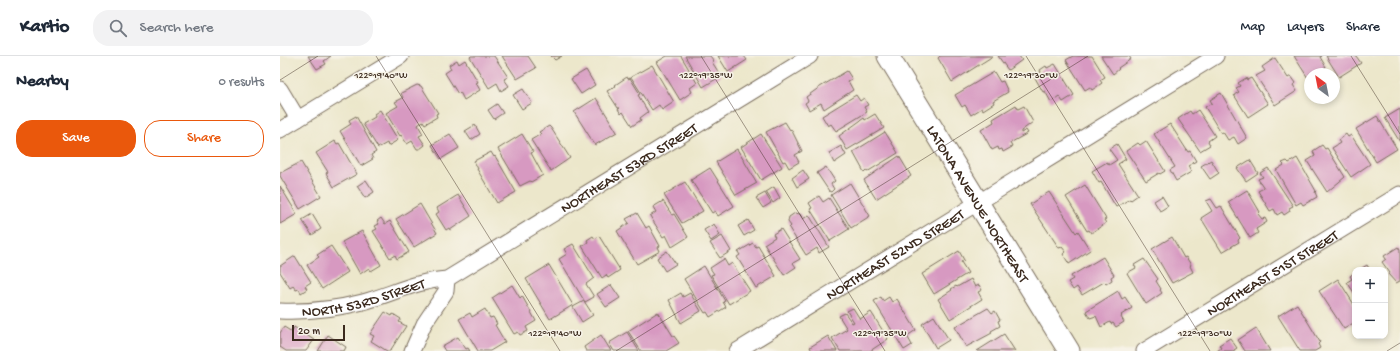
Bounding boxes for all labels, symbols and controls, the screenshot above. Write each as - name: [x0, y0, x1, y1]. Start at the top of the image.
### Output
- search box: [93, 10, 373, 46]
- text: Kartio: [20, 16, 69, 39]
- icon: search: [107, 17, 129, 39]
- text: Search here: [139, 19, 213, 37]
- text: Map: [1241, 19, 1265, 36]
- text: Layers: [1287, 19, 1324, 36]
- text: Share: [1346, 19, 1380, 36]
- north arrow: [1304, 68, 1340, 104]
- text: 122°19'40"W: [354, 70, 408, 82]
- text: 122°19'35"W: [678, 70, 733, 82]
- text: 122°19'30"W: [1003, 70, 1058, 82]
- text: Nearby: [16, 72, 69, 92]
- text: 0 results: [218, 75, 264, 90]
- button: Save: [16, 120, 136, 157]
- button: Share: [144, 120, 264, 157]
- street label: NORTHEAST 53RD STREET: [558, 120, 702, 218]
- street label: LATONA AVENUE NORTHEAST: [922, 123, 1032, 288]
- street label: NORTHEAST 52ND STREET: [823, 206, 969, 305]
- street label: NORTHEAST 51ST STREET: [1204, 227, 1343, 321]
- map controls: [1352, 267, 1388, 339]
- button: +: [1352, 267, 1388, 303]
- street label: NORTH 53RD STREET: [301, 275, 428, 322]
- button: −: [1352, 303, 1388, 339]
- scale bar: [292, 323, 345, 342]
- text: 20 m: [298, 326, 320, 338]
- text: 122°19'40"W: [528, 328, 582, 340]
- text: 122°19'35"W: [852, 328, 907, 340]
- text: 122°19'30"W: [1177, 328, 1232, 340]

